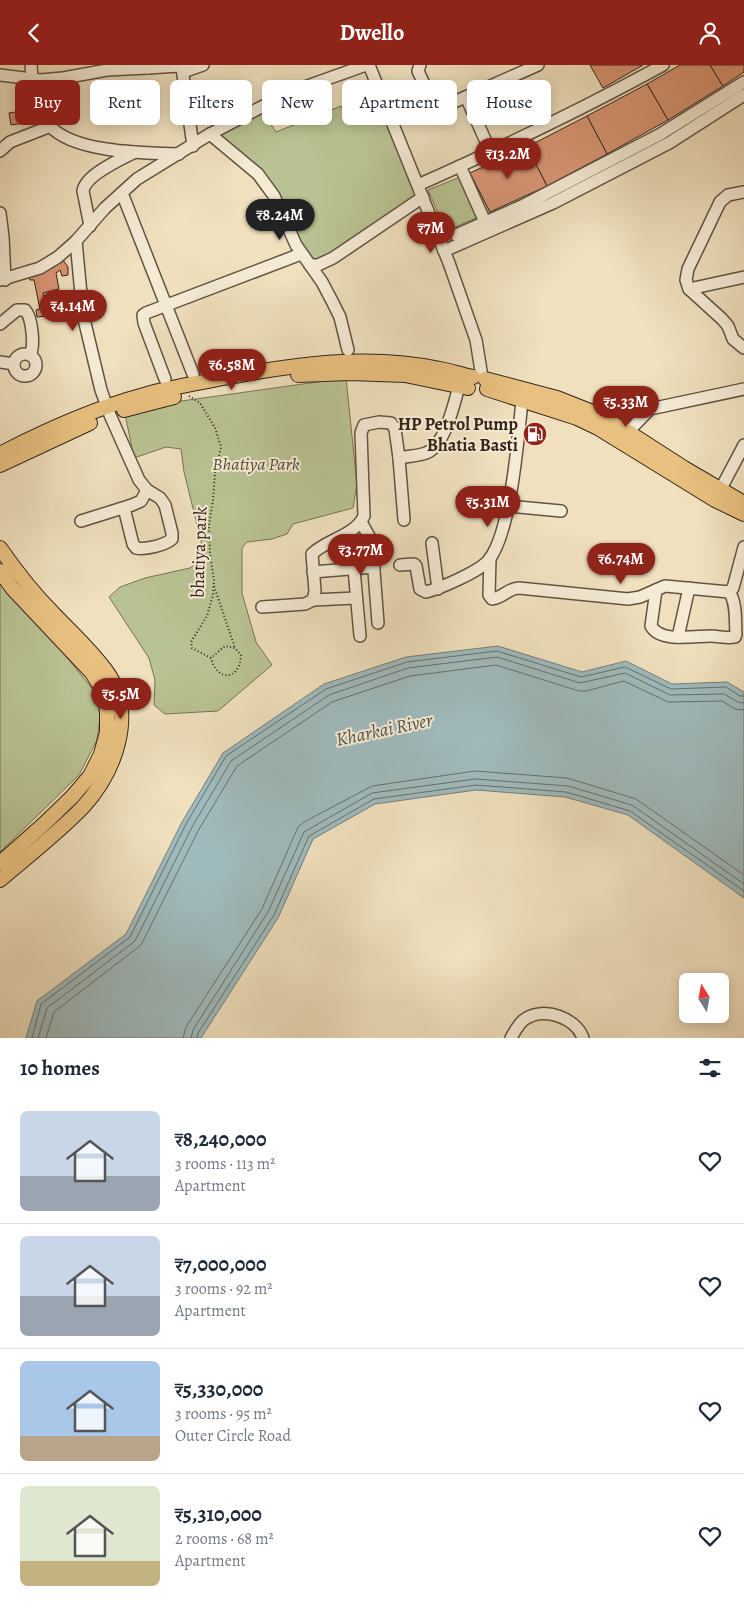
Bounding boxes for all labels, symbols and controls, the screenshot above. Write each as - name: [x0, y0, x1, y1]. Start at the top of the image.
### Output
- text: Dwello: [340, 18, 404, 48]
- icon: back: [20, 19, 48, 47]
- icon: person: [696, 19, 724, 47]
- chip: Buy: [15, 80, 80, 125]
- chip: Rent: [90, 80, 160, 125]
- chip: Filters: [170, 80, 252, 125]
- chip: New: [262, 80, 332, 125]
- chip: Apartment: [342, 80, 457, 125]
- chip: House: [467, 80, 551, 125]
- pin: ₹13.2M: [467, 137, 549, 180]
- text: ₹13.2M: [486, 143, 530, 165]
- pin: ₹8.24M: [239, 199, 321, 241]
- text: ₹8.24M: [257, 204, 303, 226]
- pin: ₹7M: [407, 211, 455, 254]
- text: ₹7M: [418, 217, 444, 239]
- pin: ₹4.14M: [32, 289, 114, 332]
- text: ₹4.14M: [51, 295, 95, 317]
- pin: ₹6.58M: [191, 349, 273, 391]
- text: ₹6.58M: [209, 354, 255, 376]
- pin: ₹5.33M: [585, 385, 667, 428]
- text: ₹5.33M: [604, 391, 648, 413]
- place label: HP Petrol Pump Bhatia Basti: [398, 412, 518, 457]
- fuel station icon: HP Petrol Pump Bhatia Basti: [522, 421, 548, 447]
- park label: Bhatiya Park: [212, 452, 300, 476]
- pin: ₹5.31M: [447, 485, 529, 528]
- text: ₹5.31M: [466, 491, 510, 513]
- street label: bhatiya park: [185, 506, 213, 598]
- pin: ₹3.77M: [320, 533, 402, 576]
- text: ₹3.77M: [339, 539, 383, 561]
- pin: ₹6.74M: [580, 543, 662, 585]
- text: ₹6.74M: [598, 548, 644, 570]
- pin: ₹5.5M: [86, 677, 156, 720]
- text: ₹5.5M: [102, 683, 140, 705]
- water label: Kharkai River: [333, 707, 436, 753]
- north arrow: [679, 973, 729, 1023]
- map controls: [679, 973, 729, 1023]
- text: 10 homes: [20, 1054, 100, 1082]
- icon: filters: [696, 1054, 724, 1082]
- text: ₹8,240,000: [175, 1125, 267, 1153]
- icon: home: [60, 1131, 120, 1191]
- icon: heart: [696, 1147, 724, 1175]
- text: 3 rooms · 113 m²: [175, 1153, 275, 1175]
- text: Apartment: [175, 1175, 246, 1197]
- text: ₹7,000,000: [175, 1250, 267, 1278]
- icon: home: [60, 1256, 120, 1316]
- icon: heart: [696, 1272, 724, 1300]
- text: 3 rooms · 92 m²: [175, 1278, 273, 1300]
- text: Apartment: [175, 1300, 246, 1322]
- text: ₹5,330,000: [175, 1375, 263, 1403]
- icon: home: [60, 1381, 120, 1441]
- icon: heart: [696, 1397, 724, 1425]
- text: 3 rooms · 95 m²: [175, 1403, 272, 1425]
- text: Outer Circle Road: [175, 1425, 291, 1447]
- text: ₹5,310,000: [175, 1500, 262, 1528]
- icon: home: [60, 1506, 120, 1566]
- icon: heart: [696, 1522, 724, 1550]
- text: 2 rooms · 68 m²: [175, 1528, 274, 1550]
- text: Apartment: [175, 1550, 246, 1572]

